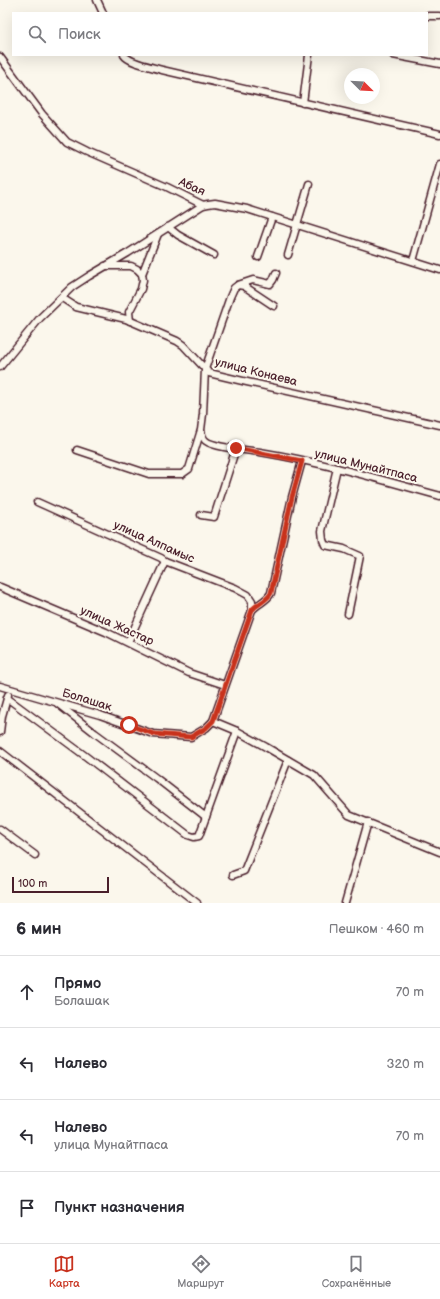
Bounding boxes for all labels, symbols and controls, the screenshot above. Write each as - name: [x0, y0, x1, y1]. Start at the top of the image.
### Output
- search box: [12, 12, 428, 56]
- icon: search: [26, 23, 48, 45]
- text: Поиск: [58, 25, 101, 44]
- north arrow: [344, 68, 380, 104]
- street label: Абая: [175, 174, 208, 200]
- street label: улица Конаева: [213, 355, 299, 389]
- route end: [227, 439, 245, 457]
- street label: улица Мунайтпаса: [313, 446, 419, 486]
- street label: улица Алпамыс: [111, 517, 197, 567]
- street label: улица Жастар: [78, 603, 156, 649]
- street label: Болашак: [60, 685, 114, 715]
- route start: [120, 716, 138, 734]
- scale bar: [12, 875, 109, 894]
- text: 100 m: [18, 877, 47, 890]
- text: 6 мин: [16, 919, 62, 939]
- text: Пешком · 460 m: [329, 921, 424, 937]
- text: Прямо: [54, 974, 101, 993]
- icon: ahead: [16, 981, 38, 1003]
- text: 70 m: [396, 984, 424, 1000]
- text: Болашак: [54, 993, 109, 1009]
- icon: left: [16, 1053, 38, 1075]
- text: Налево: [54, 1054, 107, 1073]
- text: 320 m: [386, 1056, 424, 1072]
- text: Налево: [54, 1118, 107, 1137]
- icon: left: [16, 1125, 38, 1147]
- text: 70 m: [396, 1128, 424, 1144]
- text: улица Мунайтпаса: [54, 1137, 168, 1153]
- icon: arrive: [16, 1197, 38, 1219]
- text: Пункт назначения: [54, 1198, 185, 1217]
- tab: Карта: [49, 1253, 80, 1290]
- tab: Маршрут: [177, 1253, 224, 1290]
- tab: Сохранённые: [322, 1253, 391, 1290]

